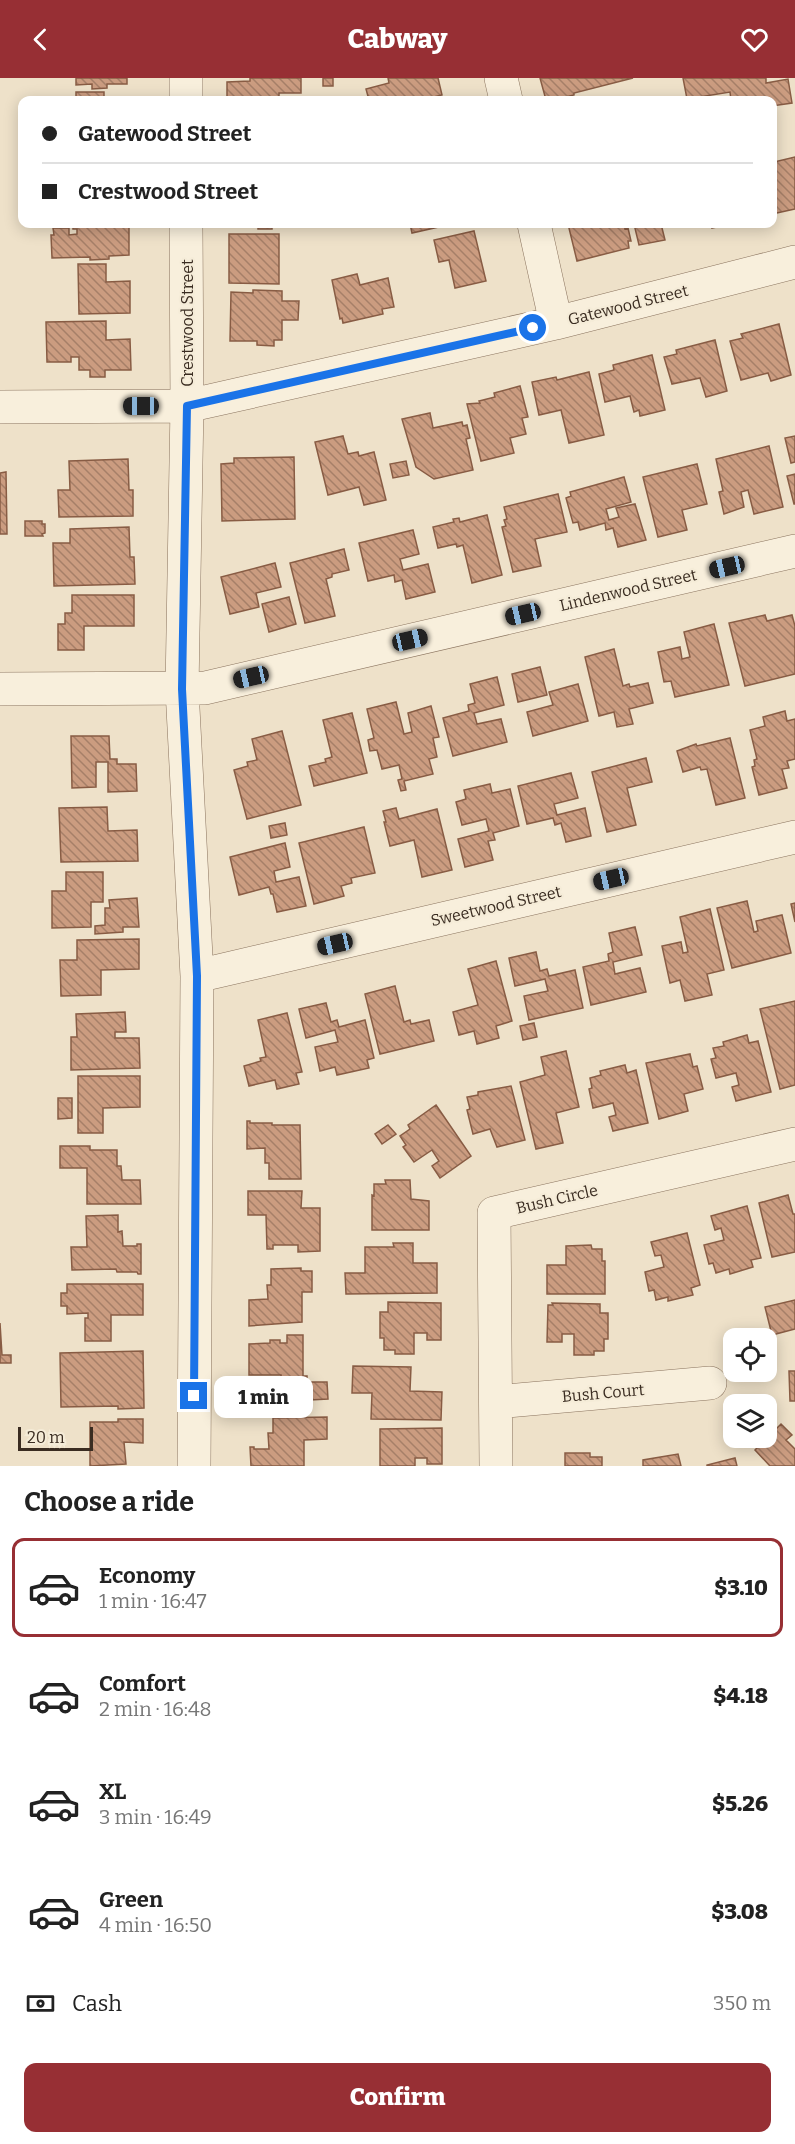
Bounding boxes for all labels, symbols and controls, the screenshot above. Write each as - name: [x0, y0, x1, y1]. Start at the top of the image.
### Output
- icon: back: [24, 23, 57, 56]
- text: Cabway: [348, 23, 447, 55]
- icon: heart: [738, 23, 771, 56]
- text: Gatewood Street: [78, 120, 251, 147]
- text: Crestwood Street: [78, 178, 258, 205]
- street label: Crestwood Street: [178, 259, 197, 387]
- street label: Gatewood Street: [566, 281, 690, 329]
- route start: [519, 314, 546, 341]
- car: [123, 397, 159, 415]
- car: [707, 554, 747, 580]
- street label: Lindenwood Street: [558, 565, 699, 615]
- car: [503, 601, 543, 627]
- car: [390, 627, 430, 653]
- car: [231, 664, 271, 690]
- car: [591, 866, 631, 892]
- street label: Sweetwood Street: [429, 882, 563, 930]
- car: [315, 931, 355, 957]
- street label: Bush Circle: [514, 1180, 600, 1218]
- map controls: [723, 1328, 777, 1448]
- button: locate: [723, 1328, 777, 1382]
- callout: 1 min: [215, 1375, 314, 1417]
- street label: Bush Court: [561, 1380, 645, 1406]
- route end: [180, 1382, 207, 1409]
- text: 1 min: [238, 1385, 289, 1409]
- button: layers: [723, 1394, 777, 1448]
- scale bar: [18, 1424, 93, 1452]
- text: 20 m: [27, 1428, 64, 1447]
- text: Choose a ride: [24, 1486, 194, 1518]
- icon: car: [27, 1561, 81, 1615]
- text: Economy: [99, 1562, 195, 1589]
- text: $3.10: [714, 1574, 768, 1601]
- text: 1 min · 16:47: [99, 1589, 207, 1613]
- icon: car: [27, 1669, 81, 1723]
- text: Comfort: [99, 1670, 186, 1697]
- text: $4.18: [713, 1682, 768, 1709]
- text: 2 min · 16:48: [99, 1697, 212, 1721]
- icon: car: [27, 1777, 81, 1831]
- text: XL: [99, 1778, 126, 1805]
- text: $5.26: [712, 1790, 768, 1817]
- text: 3 min · 16:49: [99, 1805, 212, 1829]
- icon: car: [27, 1885, 81, 1939]
- text: Green: [99, 1886, 163, 1913]
- text: $3.08: [711, 1898, 768, 1925]
- text: 4 min · 16:50: [99, 1913, 212, 1937]
- icon: cash: [24, 1987, 57, 2020]
- text: Cash: [72, 1990, 122, 2017]
- text: 350 m: [713, 1991, 771, 2015]
- button: Confirm: [24, 2063, 771, 2132]

